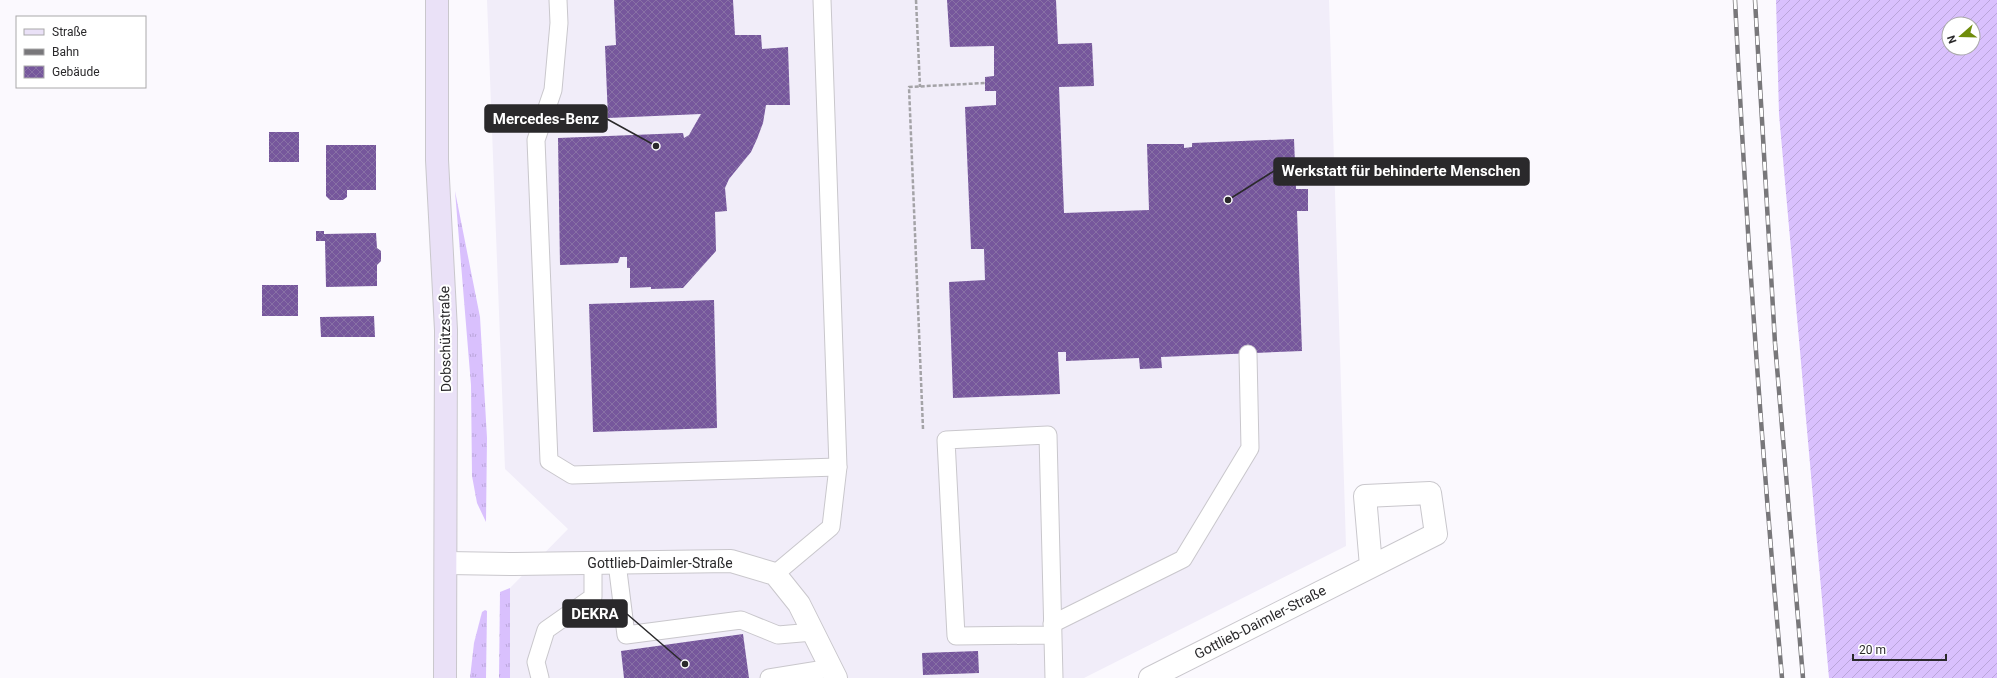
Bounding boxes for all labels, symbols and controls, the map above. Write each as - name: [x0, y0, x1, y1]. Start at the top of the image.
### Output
- legend: [16, 16, 146, 88]
- north arrow: [1941, 16, 1981, 56]
- text: Straße: [52, 25, 87, 39]
- text: N: [1945, 33, 1960, 45]
- text: Bahn: [52, 45, 79, 59]
- text: Gebäude: [52, 65, 100, 79]
- callout: Mercedes-Benz: [485, 105, 607, 132]
- text: Mercedes-Benz: [493, 110, 600, 128]
- callout: Werkstatt für behinderte Menschen: [1274, 158, 1529, 185]
- text: Werkstatt für behinderte Menschen: [1282, 162, 1520, 180]
- street label: Dobschützstraße: [436, 286, 454, 392]
- street label: Gottlieb-Daimler-Straße: [587, 555, 733, 571]
- street label: Gottlieb-Daimler-Straße: [1192, 582, 1328, 662]
- callout: DEKRA: [563, 600, 627, 627]
- text: DEKRA: [571, 605, 620, 623]
- scale bar: [1853, 636, 1946, 662]
- text: 20 m: [1859, 643, 1886, 657]

